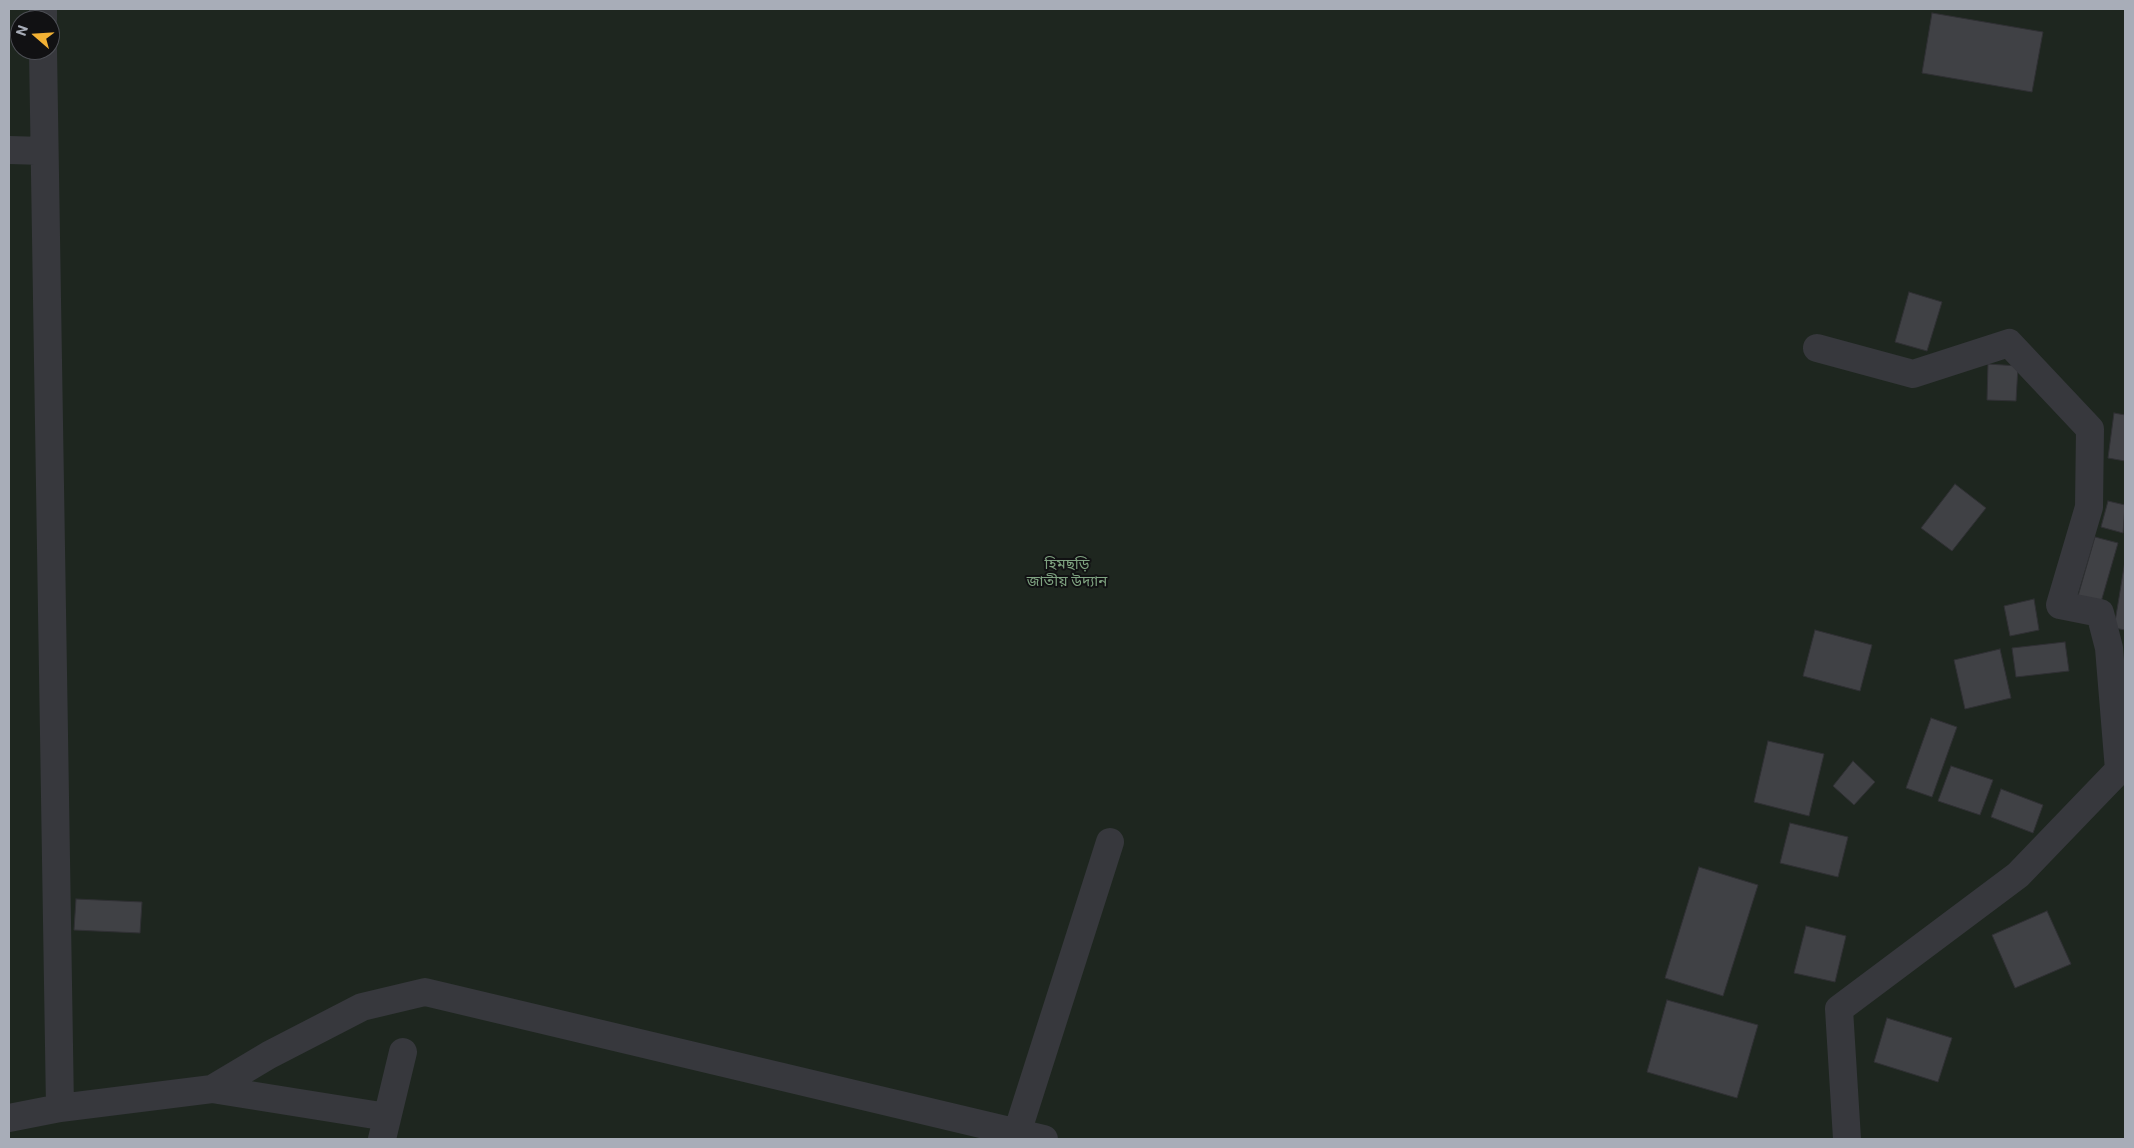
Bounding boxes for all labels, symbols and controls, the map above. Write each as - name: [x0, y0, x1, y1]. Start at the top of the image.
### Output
- north arrow: [10, 10, 60, 60]
- text: N: [13, 23, 31, 38]
- park label: হিমছড়ি জাতীয় উদ্যান: [1027, 556, 1107, 591]

